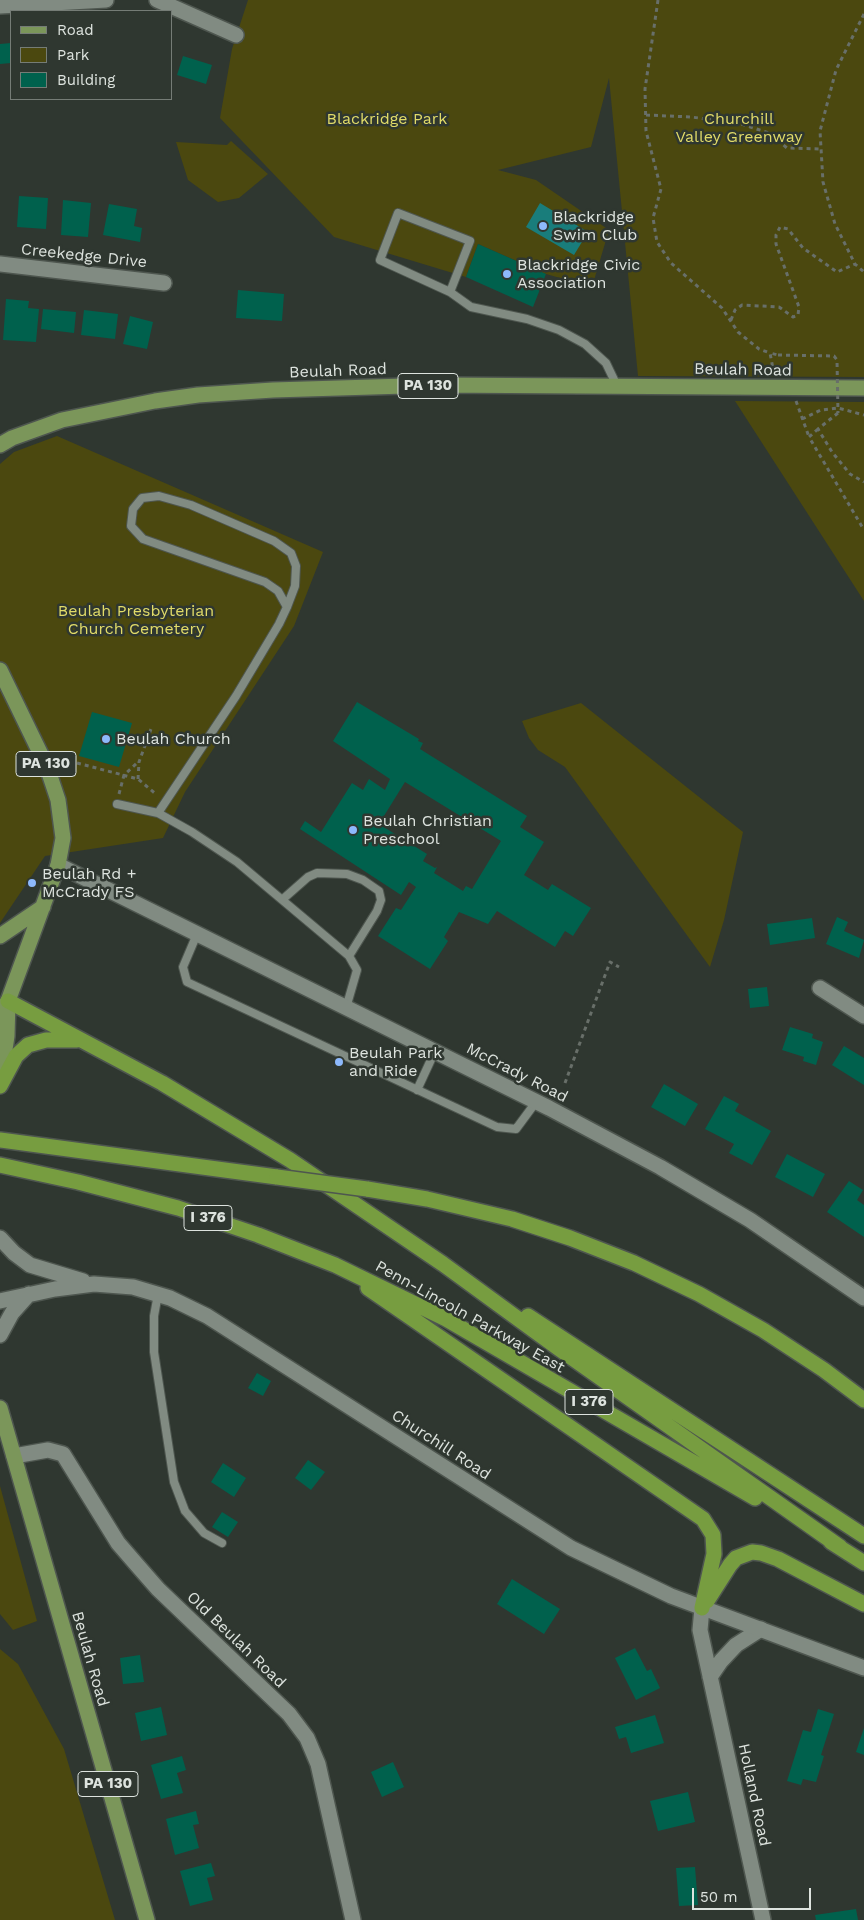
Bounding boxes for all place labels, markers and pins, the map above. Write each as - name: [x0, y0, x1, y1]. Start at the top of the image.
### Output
- place label: Blackridge Swim Club: [553, 207, 637, 245]
- marker: Blackridge Swim Club: [537, 220, 549, 232]
- place label: Blackridge Civic Association: [517, 255, 640, 293]
- marker: Blackridge Civic Association: [501, 268, 513, 280]
- place label: Beulah Church: [116, 729, 231, 749]
- marker: Beulah Church: [100, 733, 112, 745]
- place label: Beulah Christian Preschool: [363, 811, 492, 849]
- marker: Beulah Christian Preschool: [347, 824, 359, 836]
- place label: Beulah Rd + McCrady FS: [42, 864, 136, 902]
- marker: Beulah Rd + McCrady FS: [26, 877, 38, 889]
- place label: Beulah Park and Ride: [349, 1043, 442, 1081]
- marker: Beulah Park and Ride: [333, 1056, 345, 1068]

